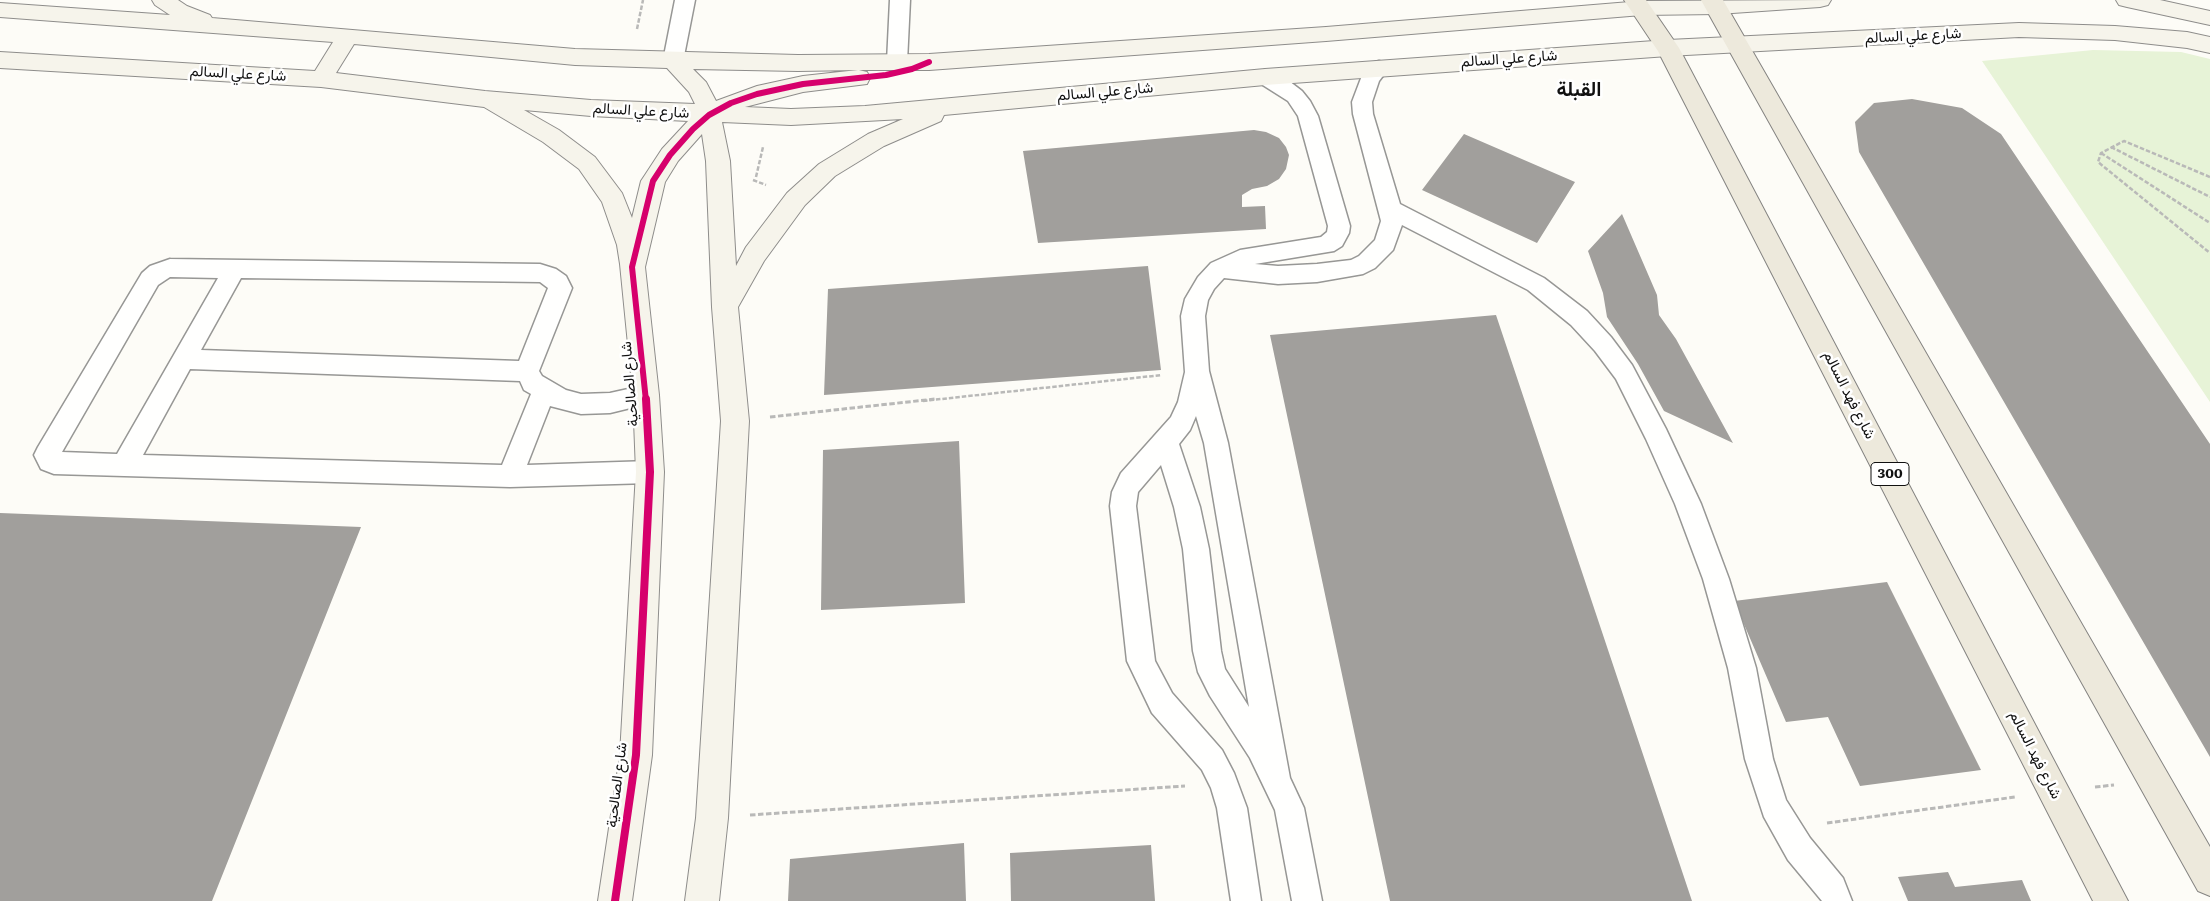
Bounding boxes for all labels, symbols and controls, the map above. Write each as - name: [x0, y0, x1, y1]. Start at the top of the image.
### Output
- street label: شارع علي السالم: [1864, 24, 1962, 48]
- street label: شارع علي السالم: [1460, 47, 1558, 71]
- street label: شارع علي السالم: [189, 62, 287, 86]
- district label: القبلة: [1556, 78, 1602, 102]
- street label: شارع علي السالم: [1056, 79, 1154, 105]
- street label: شارع علي السالم: [592, 99, 690, 123]
- street label: شارع الصالحية: [617, 341, 643, 427]
- street label: شارع فهد السالم: [1819, 348, 1879, 442]
- road number: 300: [1871, 462, 1909, 486]
- street label: شارع فهد السالم: [2005, 708, 2065, 802]
- street label: شارع الصالحية: [603, 741, 631, 829]

